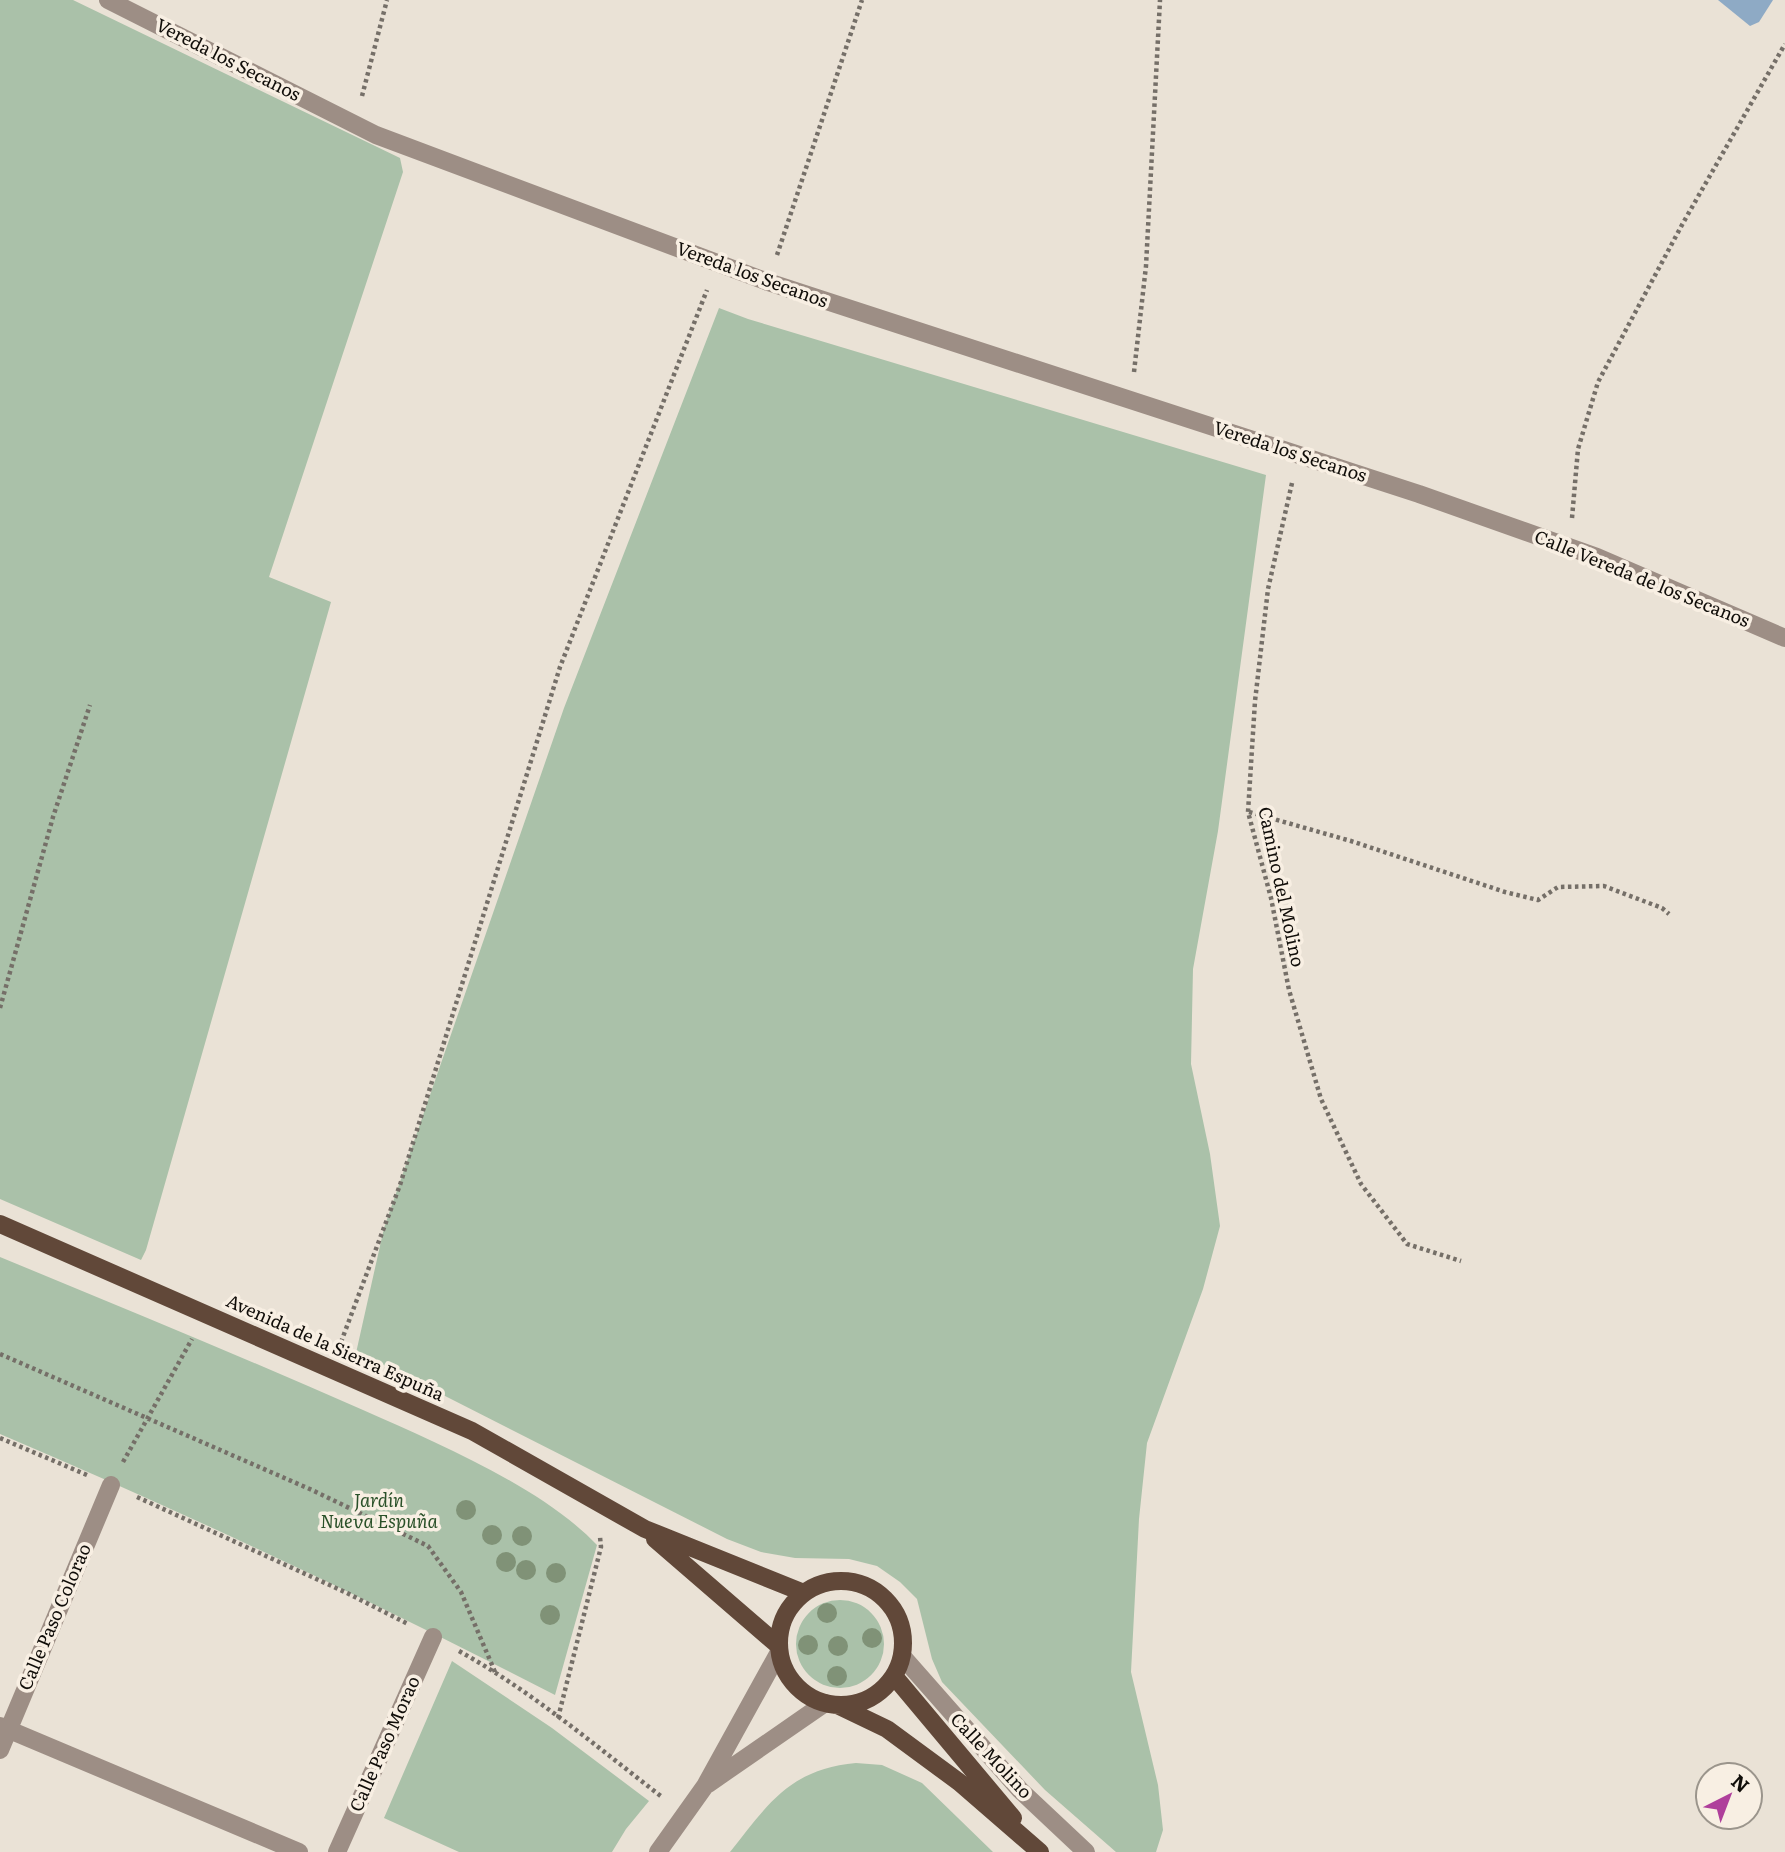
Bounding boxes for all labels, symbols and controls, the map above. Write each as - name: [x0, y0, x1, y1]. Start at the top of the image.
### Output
- street label: Vereda los Secanos: [152, 10, 306, 107]
- street label: Vereda los Secanos: [673, 234, 832, 314]
- street label: Vereda los Secanos: [1211, 413, 1370, 488]
- street label: Calle Vereda de los Secanos: [1531, 522, 1754, 633]
- street label: Camino del Molino: [1252, 804, 1313, 969]
- street label: Avenida de la Sierra Espuña: [222, 1286, 449, 1407]
- park label: Jardín Nueva Espuña: [320, 1486, 438, 1534]
- street label: Calle Paso Colorao: [10, 1539, 97, 1694]
- street label: Calle Paso Morao: [342, 1671, 426, 1816]
- street label: Calle Molino: [945, 1706, 1039, 1804]
- north arrow: [1694, 1761, 1764, 1831]
- text: N: [1726, 1767, 1756, 1798]

